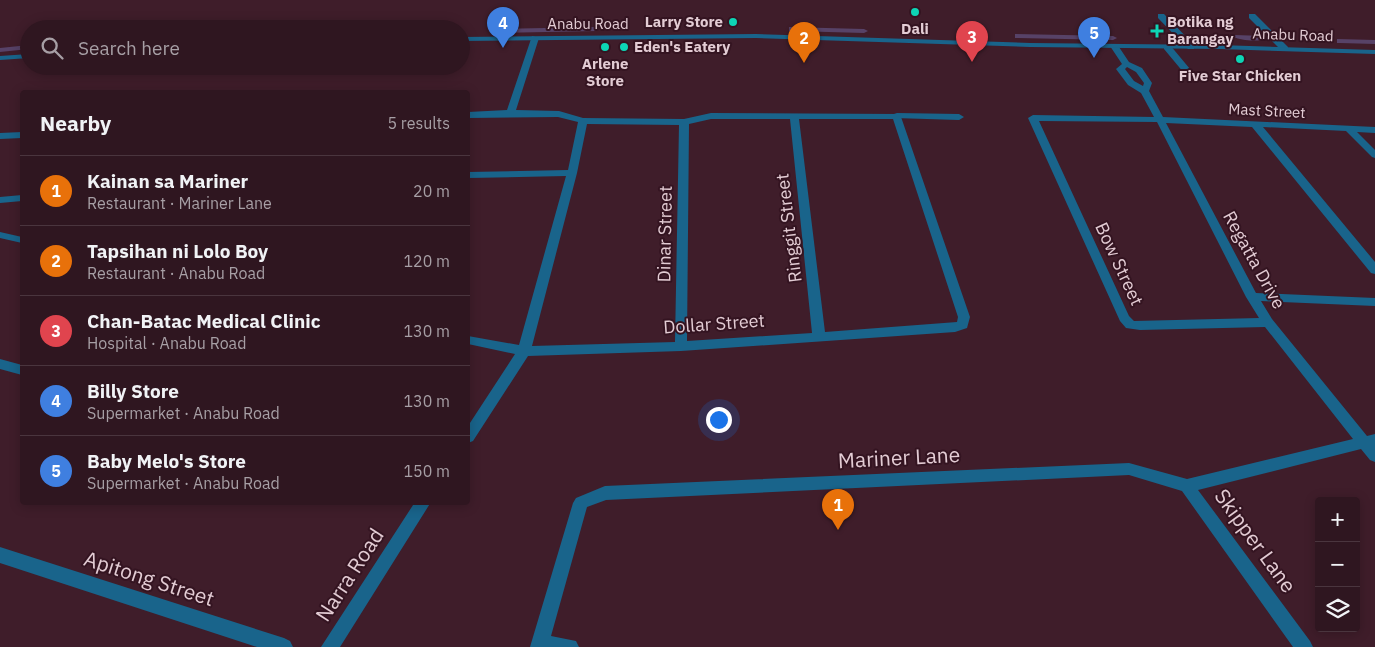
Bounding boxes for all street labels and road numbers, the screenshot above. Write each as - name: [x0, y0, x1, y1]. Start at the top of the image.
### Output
- street label: Anabu Road: [547, 14, 629, 33]
- street label: Anabu Road: [1252, 24, 1334, 45]
- street label: Mast Street: [1228, 99, 1306, 122]
- street label: Ringgit Street: [770, 172, 807, 284]
- street label: Dinar Street: [652, 185, 677, 283]
- street label: Regatta Drive: [1218, 207, 1291, 313]
- street label: Bow Street: [1090, 219, 1149, 309]
- street label: Dollar Street: [662, 308, 765, 339]
- street label: Mariner Lane: [837, 440, 961, 474]
- street label: Skipper Lane: [1209, 483, 1303, 598]
- street label: Narra Road: [309, 522, 390, 626]
- street label: Apitong Street: [81, 544, 218, 612]

